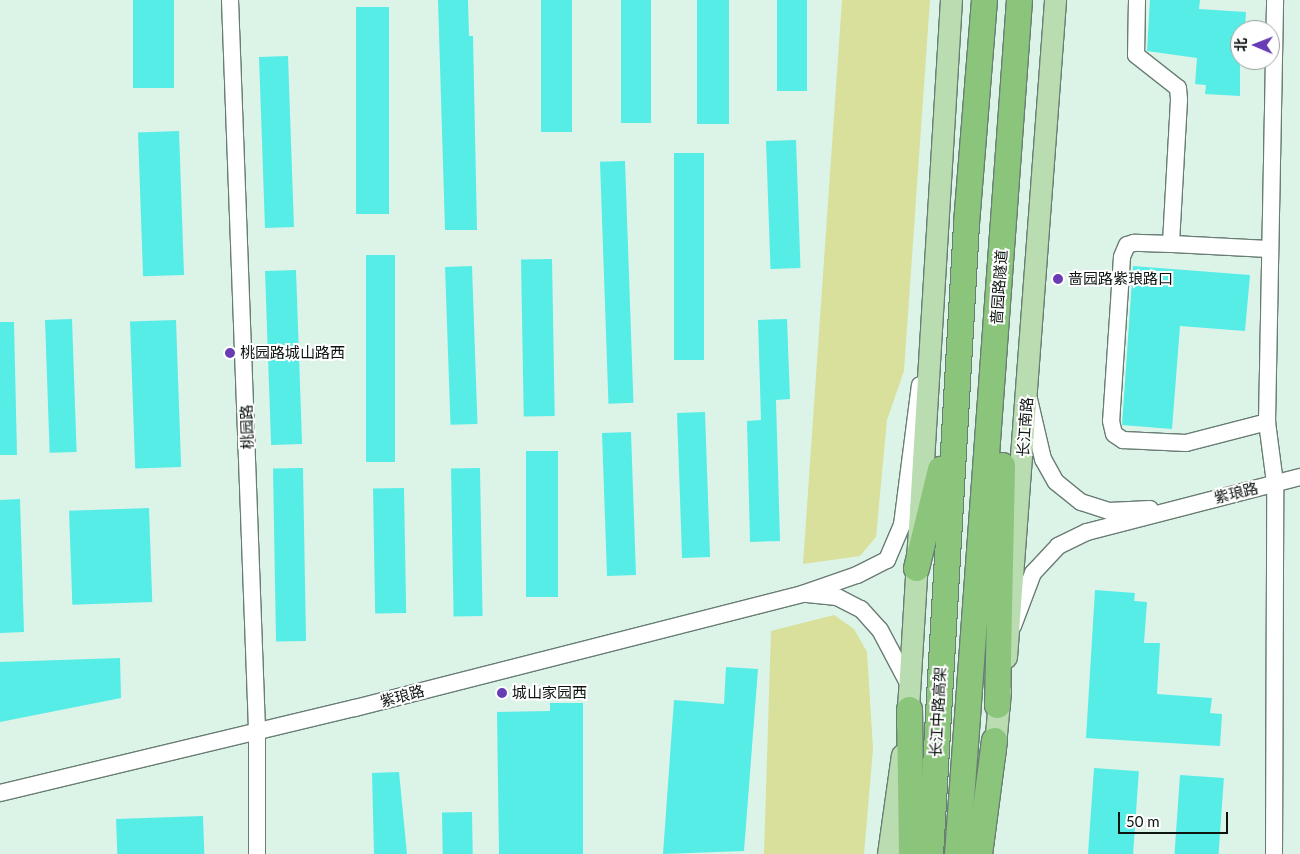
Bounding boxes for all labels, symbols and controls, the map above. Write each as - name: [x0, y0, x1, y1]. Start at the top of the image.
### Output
- north arrow: [1230, 20, 1280, 70]
- text: 北: [1232, 38, 1249, 52]
- street label: 啬园路隧道: [987, 249, 1011, 325]
- place label: 啬园路紫琅路口: [1068, 270, 1173, 288]
- marker: 啬园路紫琅路口: [1052, 273, 1064, 285]
- place label: 桃园路城山路西: [240, 344, 345, 362]
- marker: 桃园路城山路西: [224, 347, 236, 359]
- street label: 长江南路: [1014, 396, 1036, 458]
- street label: 桃园路: [237, 404, 257, 450]
- street label: 紫琅路: [1212, 479, 1260, 507]
- street label: 长江中路高架: [927, 667, 949, 757]
- street label: 紫琅路: [378, 681, 426, 711]
- place label: 城山家园西: [512, 684, 587, 702]
- marker: 城山家园西: [496, 687, 508, 699]
- scale bar: [1120, 802, 1230, 834]
- text: 50 m: [1126, 812, 1160, 830]

